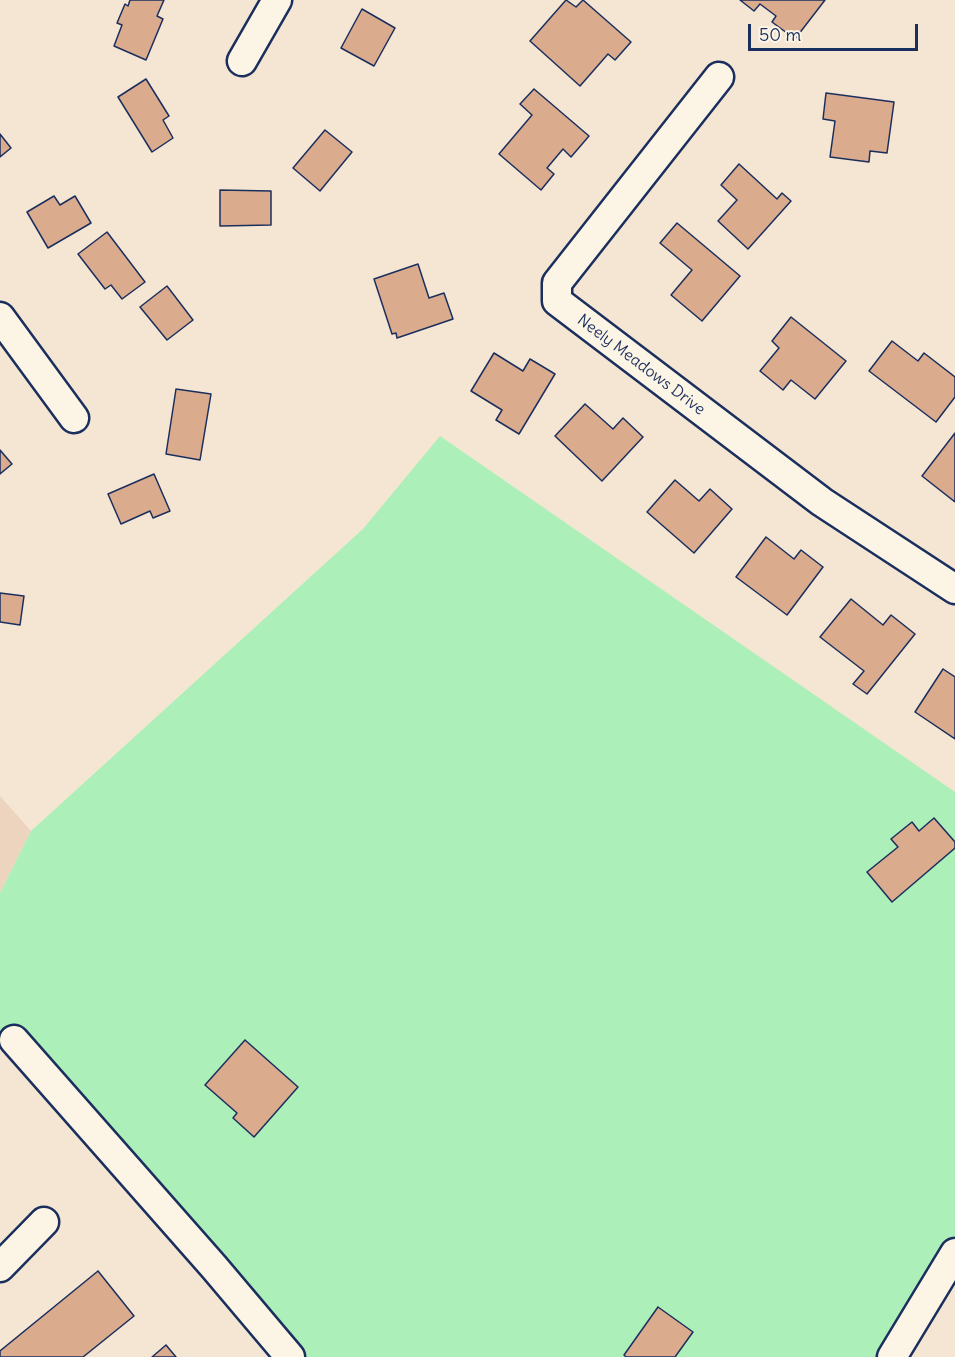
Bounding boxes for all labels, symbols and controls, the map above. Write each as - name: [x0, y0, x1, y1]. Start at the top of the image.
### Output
- scale bar: [751, 12, 920, 50]
- text: 50 m: [759, 23, 801, 46]
- street label: Neely Meadows Drive: [573, 311, 709, 419]

